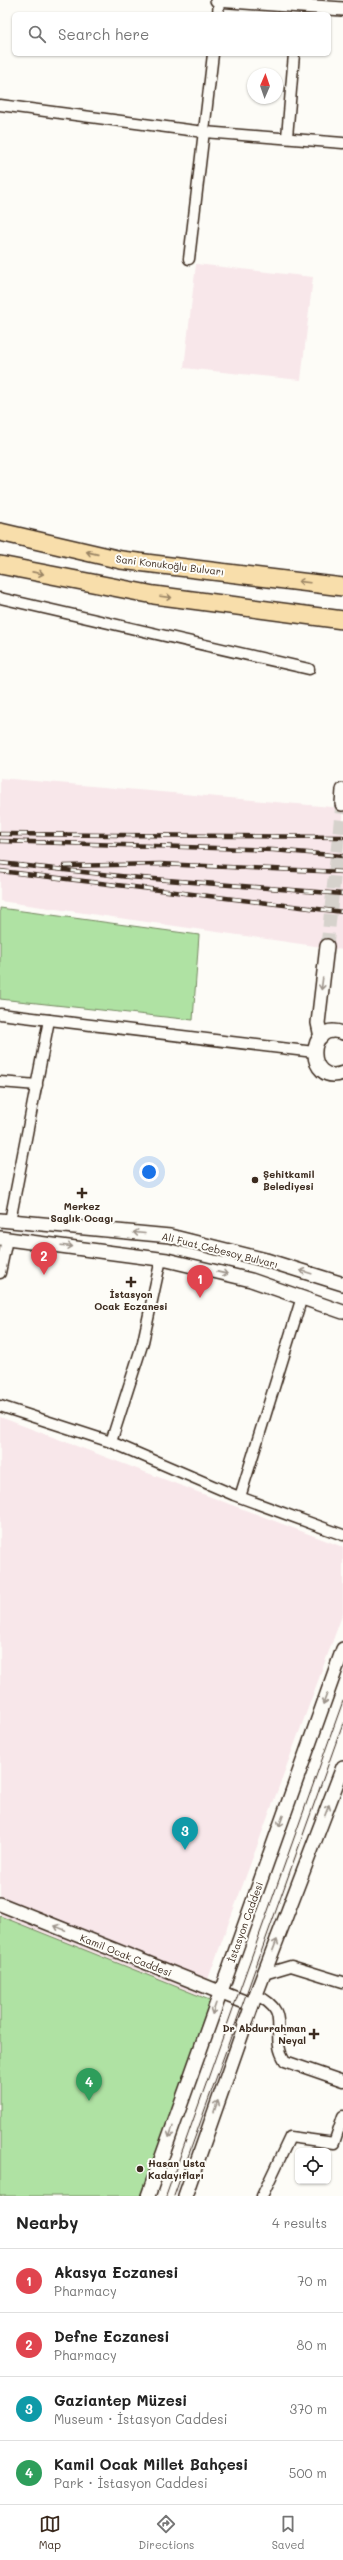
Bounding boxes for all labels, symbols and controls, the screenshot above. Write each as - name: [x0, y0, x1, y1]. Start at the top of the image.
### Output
- search box: [12, 12, 331, 56]
- icon: search: [26, 23, 48, 45]
- text: Search here: [58, 24, 149, 44]
- north arrow: [247, 68, 283, 104]
- one-way arrow: [86, 549, 99, 557]
- street label: Sani Konukoğlu Bulvarı: [115, 551, 225, 579]
- one-way arrow: [31, 569, 44, 577]
- one-way arrow: [298, 578, 311, 586]
- one-way arrow: [159, 593, 172, 601]
- one-way arrow: [318, 977, 325, 990]
- your location: [139, 1162, 159, 1182]
- place label: Şehitkamil Belediyesi: [263, 1167, 315, 1193]
- marker: Şehitkamil Belediyesi: [250, 1175, 260, 1185]
- marker: Merkez Saglık Ocagı: [76, 1187, 88, 1199]
- place label: Merkez Saglık Ocagı: [50, 1199, 114, 1225]
- street label: Ali Fuat Cebesoy Bulvarı: [160, 1229, 280, 1271]
- one-way arrow: [133, 1230, 146, 1237]
- pin: 2: [31, 1242, 57, 1275]
- one-way arrow: [60, 1242, 73, 1250]
- pin: 1: [187, 1265, 213, 1298]
- one-way arrow: [299, 1268, 312, 1275]
- one-way arrow: [215, 1269, 228, 1277]
- marker: İstasyon Ocak Eczanesi: [126, 1277, 136, 1287]
- place label: İstasyon Ocak Eczanesi: [94, 1287, 168, 1313]
- one-way arrow: [321, 1692, 328, 1705]
- one-way arrow: [323, 1805, 331, 1817]
- one-way arrow: [277, 1815, 285, 1827]
- pin: 3: [172, 1817, 198, 1850]
- street label: İstasyon Caddesi: [224, 1880, 266, 1964]
- one-way arrow: [54, 1924, 66, 1932]
- street label: Kamil Ocak Caddesi: [78, 1930, 174, 1980]
- one-way arrow: [272, 1939, 280, 1951]
- one-way arrow: [209, 2003, 217, 2015]
- place label: Dr Abdurrahman Neyal: [222, 2021, 306, 2047]
- marker: Dr Abdurrahman Neyal: [309, 2029, 319, 2039]
- pin: 4: [76, 2068, 102, 2101]
- one-way arrow: [213, 2101, 221, 2113]
- one-way arrow: [166, 2126, 174, 2138]
- map controls: [295, 2148, 331, 2184]
- button: locate: [295, 2148, 331, 2184]
- place label: Hasan Usta Kadayıfları: [148, 2156, 205, 2182]
- marker: Hasan Usta Kadayıfları: [135, 2164, 145, 2174]
- text: Nearby: [16, 2211, 78, 2233]
- text: 4 results: [272, 2214, 327, 2231]
- text: Akasya Eczanesi: [54, 2262, 179, 2282]
- text: 1: [26, 2272, 32, 2289]
- text: 70 m: [297, 2272, 327, 2289]
- text: Pharmacy: [54, 2282, 117, 2299]
- text: Defne Eczanesi: [54, 2326, 170, 2346]
- text: 2: [25, 2336, 33, 2353]
- text: 80 m: [297, 2336, 327, 2353]
- text: Pharmacy: [54, 2346, 117, 2363]
- text: Gaziantep Müzesi: [54, 2390, 187, 2410]
- text: 3: [25, 2400, 33, 2417]
- text: 370 m: [290, 2400, 327, 2417]
- text: Museum · İstasyon Caddesi: [54, 2410, 228, 2427]
- text: Kamil Ocak Millet Bahçesi: [54, 2454, 248, 2474]
- text: 4: [25, 2464, 33, 2481]
- text: 500 m: [289, 2464, 327, 2481]
- text: Park · İstasyon Caddesi: [54, 2474, 208, 2491]
- tab: Map: [39, 2513, 61, 2552]
- tab: Directions: [138, 2513, 194, 2552]
- tab: Saved: [272, 2513, 304, 2552]

